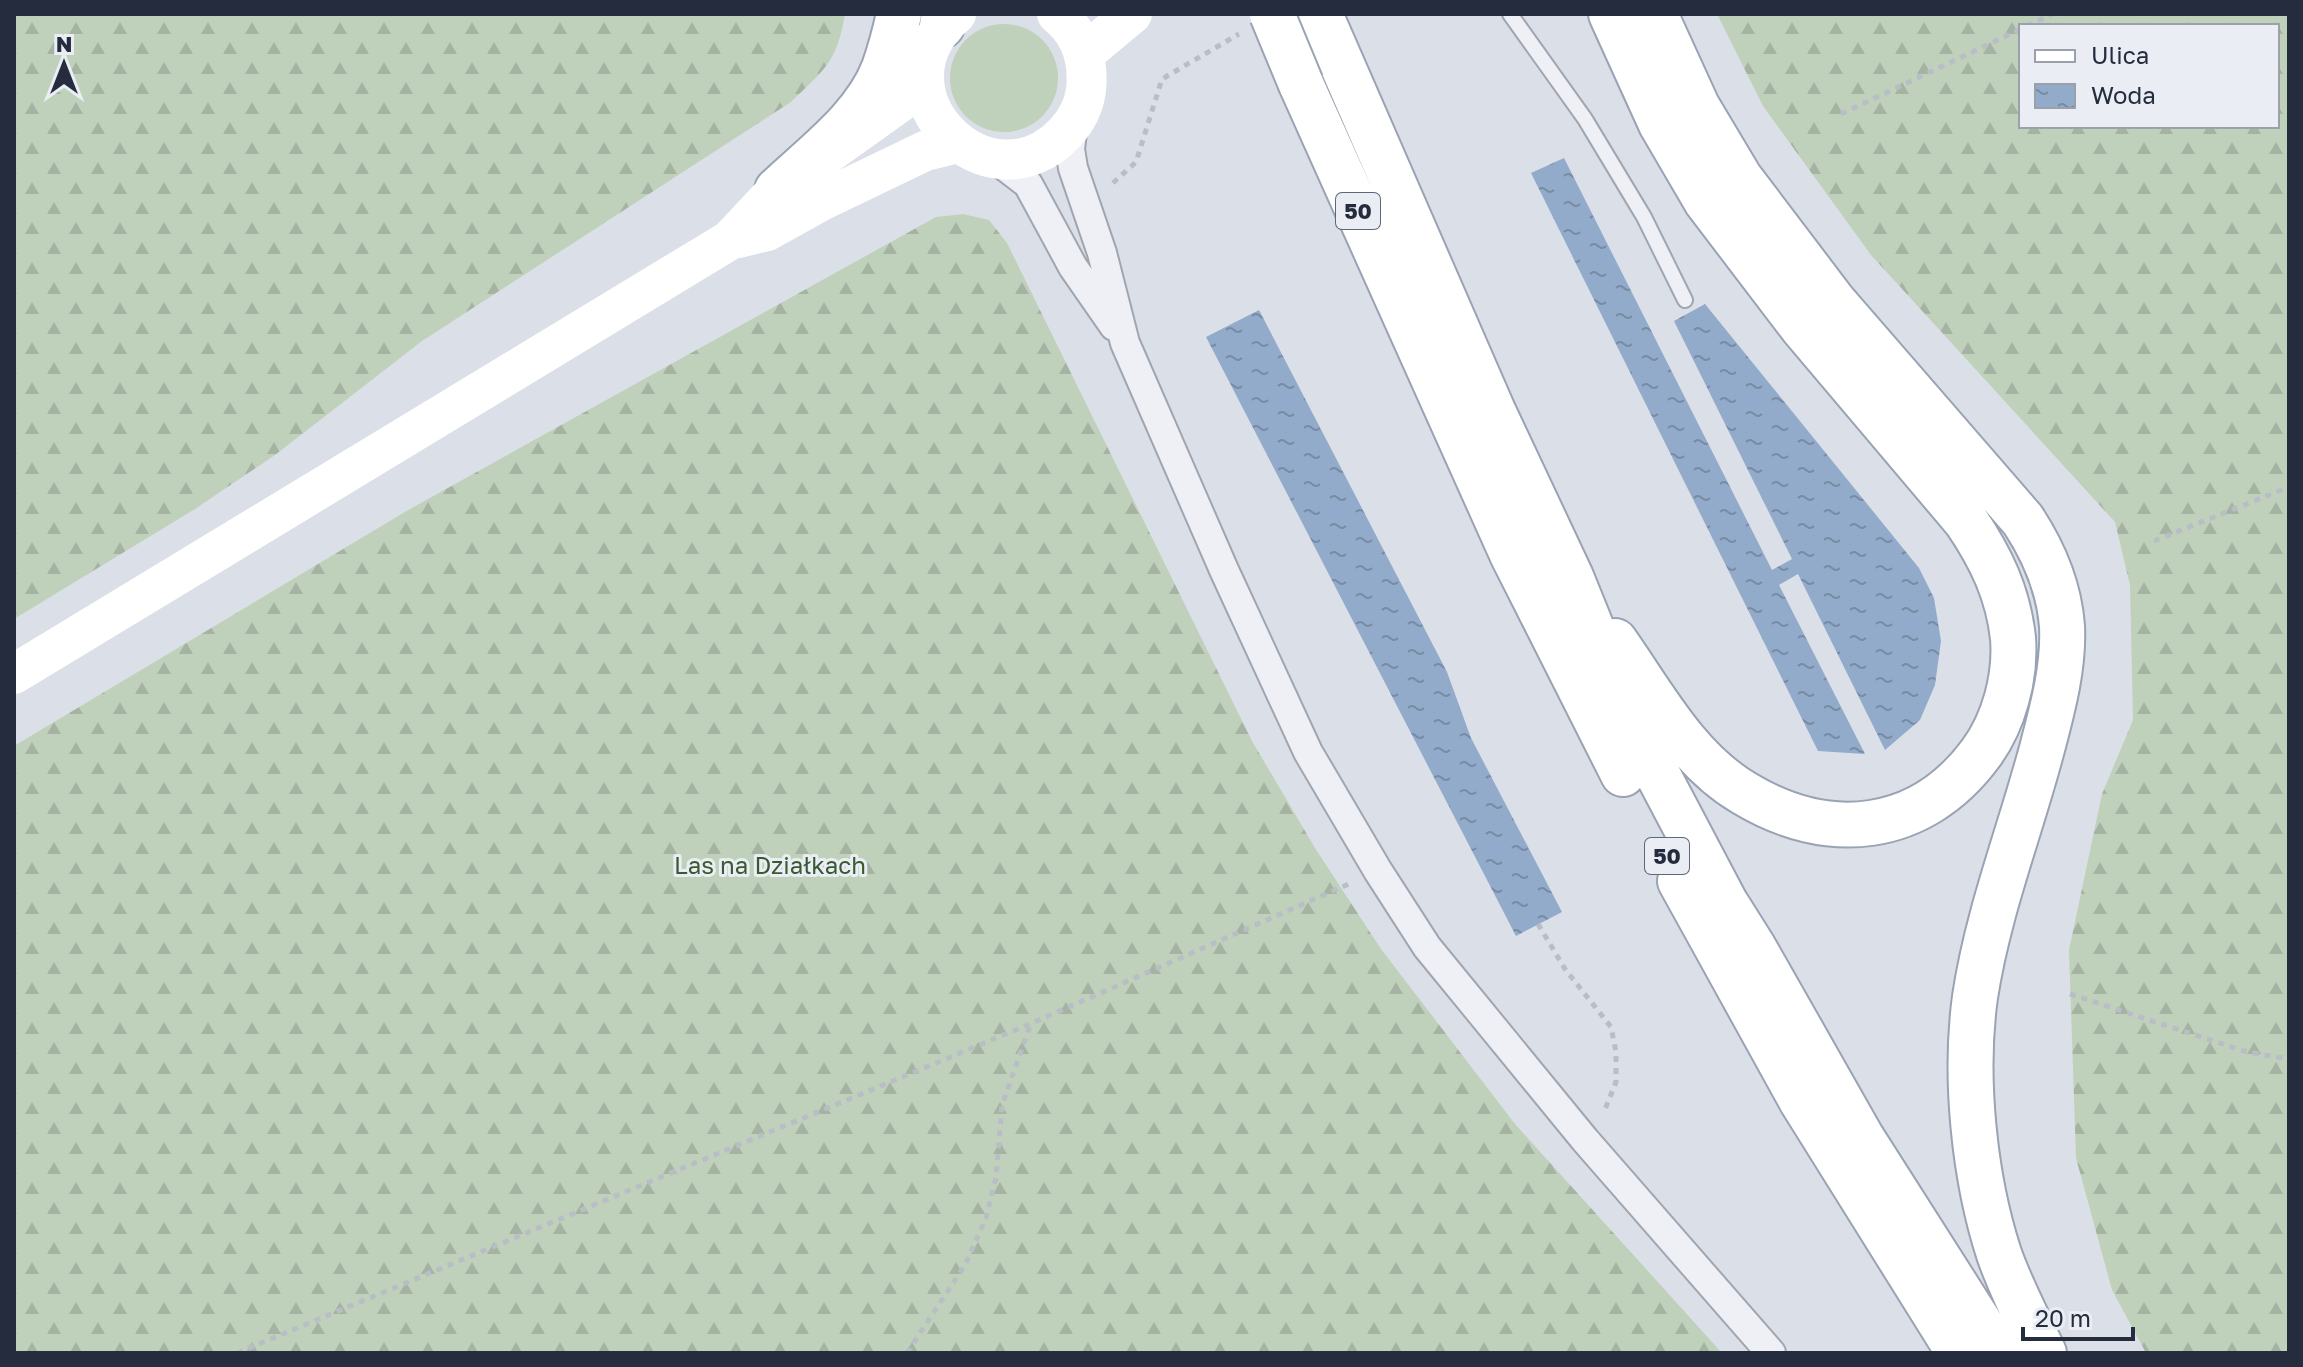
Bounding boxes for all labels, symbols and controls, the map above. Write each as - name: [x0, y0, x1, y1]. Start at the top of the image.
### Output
- north arrow: [24, 24, 104, 104]
- legend: [2019, 24, 2279, 128]
- text: N: [56, 30, 72, 57]
- text: Ulica: [2091, 40, 2149, 69]
- text: Woda: [2091, 80, 2156, 109]
- road number: 50: [1336, 193, 1380, 229]
- road number: 50: [1645, 838, 1689, 874]
- park label: Las na Działkach: [674, 850, 866, 879]
- scale bar: [2023, 1291, 2133, 1341]
- text: 20 m: [2035, 1303, 2091, 1332]

